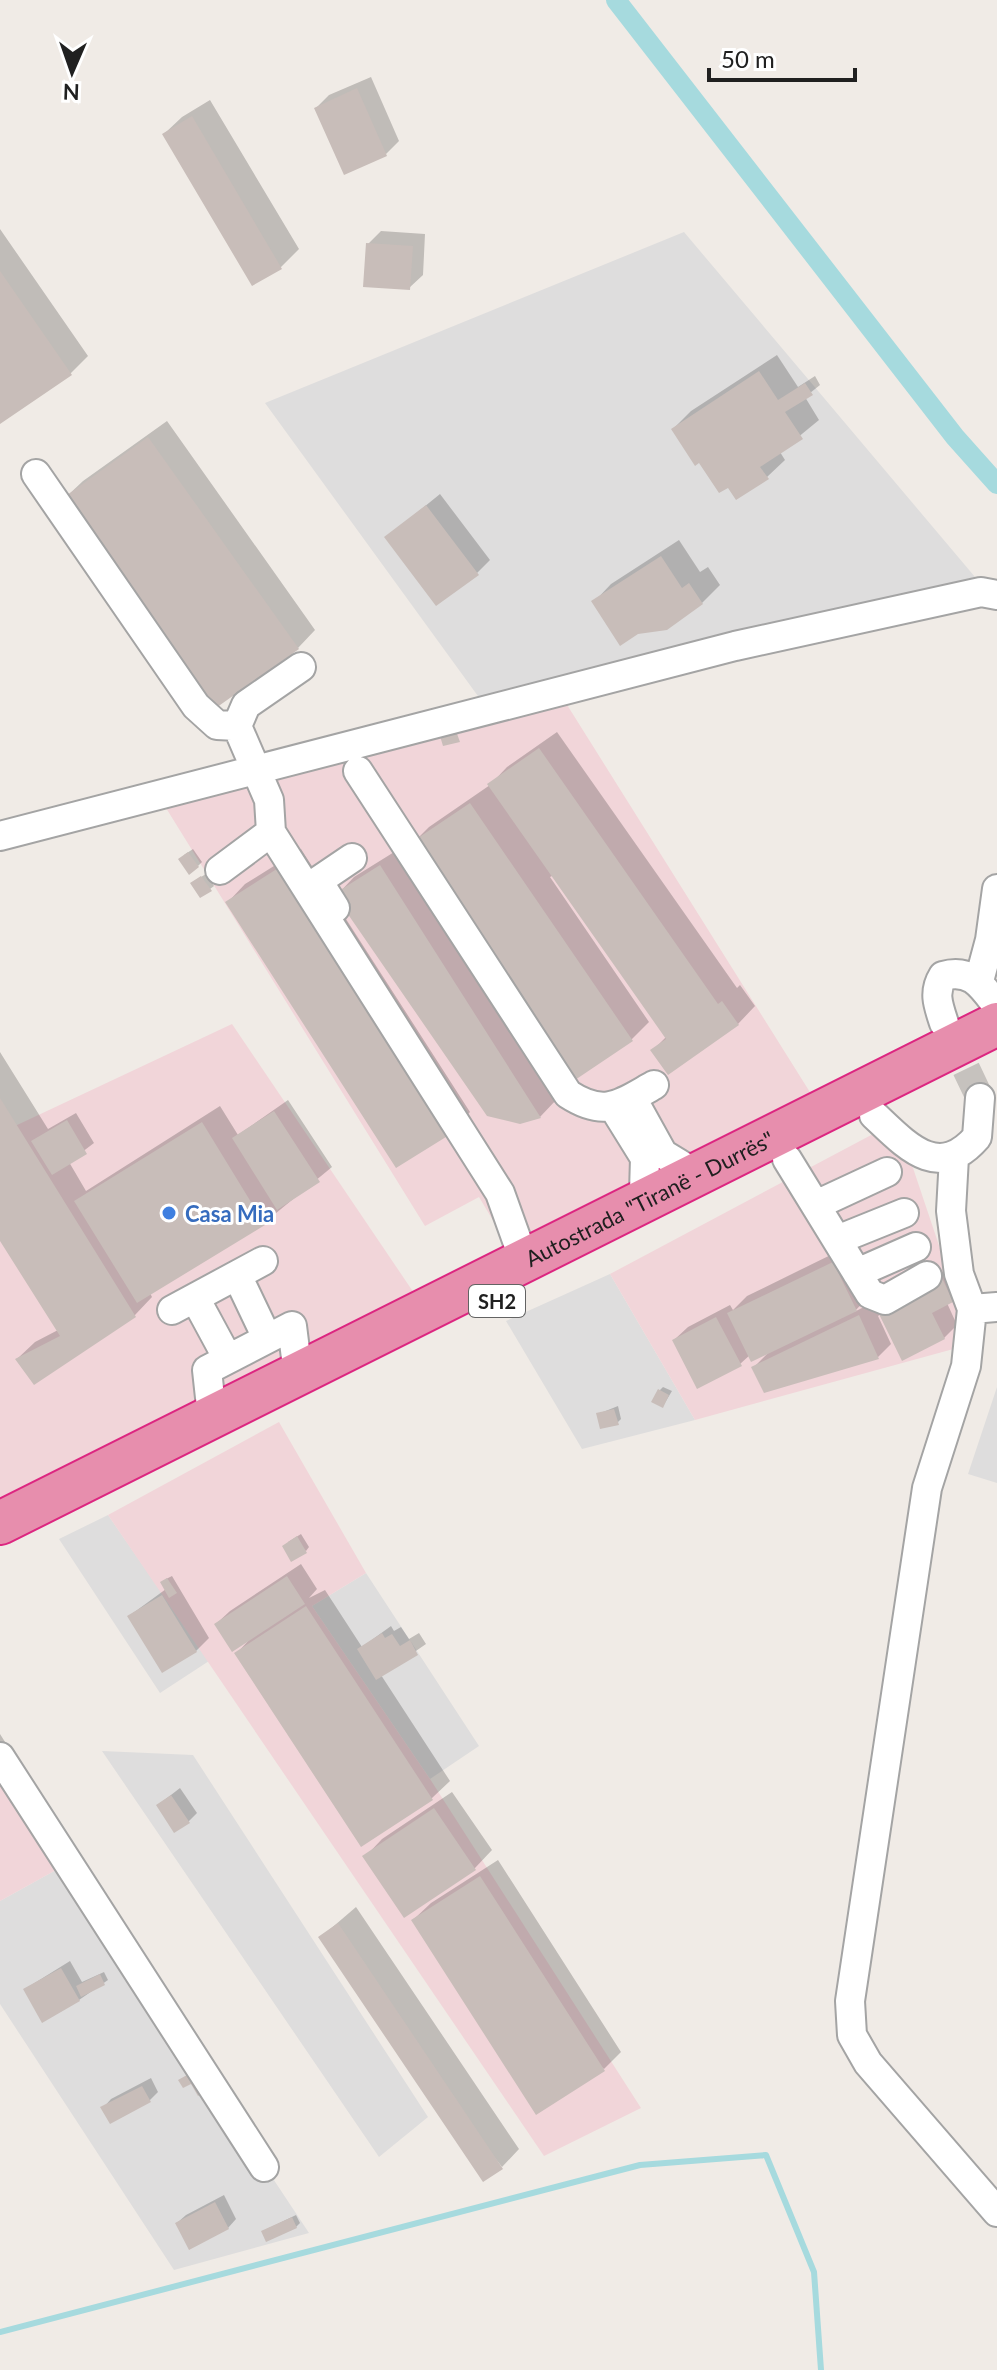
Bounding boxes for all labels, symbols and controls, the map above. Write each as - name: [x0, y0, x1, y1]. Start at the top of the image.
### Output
- north arrow: [32, 32, 112, 112]
- scale bar: [709, 32, 855, 82]
- text: 50 m: [721, 44, 775, 73]
- text: N: [62, 79, 80, 106]
- street label: Autostrada "Tiranë - Durrës": [520, 1125, 778, 1272]
- place label: Casa Mia: [185, 1200, 274, 1227]
- marker: Casa Mia: [160, 1204, 178, 1222]
- road number: SH2: [469, 1285, 525, 1317]

